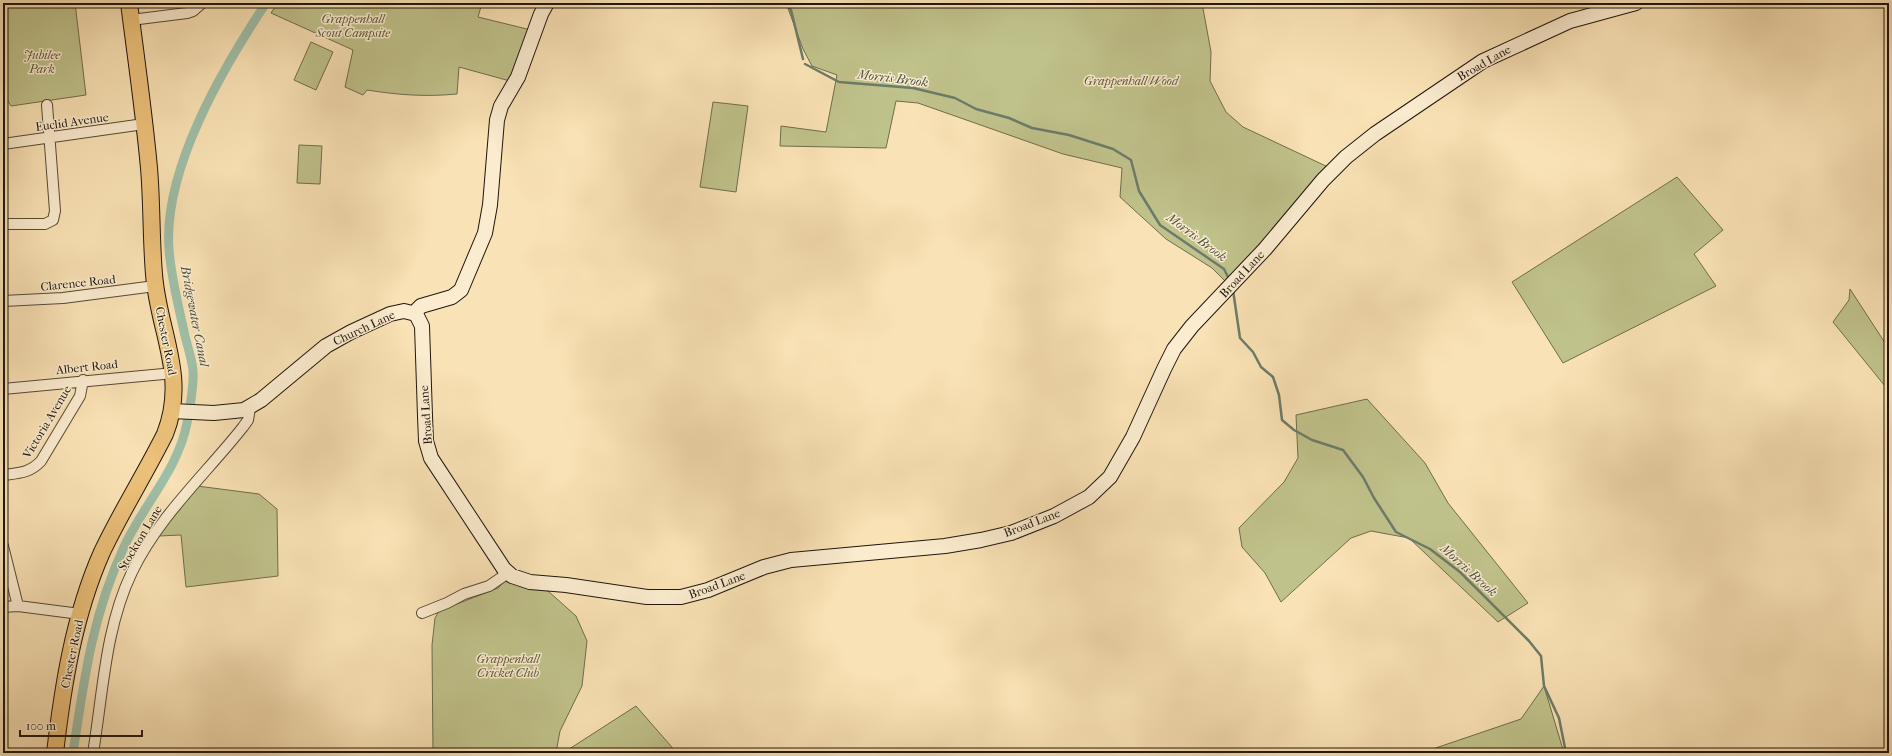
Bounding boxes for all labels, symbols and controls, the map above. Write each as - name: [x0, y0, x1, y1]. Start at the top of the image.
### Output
- park label: Grappenhall Scout Campsite: [315, 12, 391, 40]
- street label: Broad Lane: [1455, 42, 1513, 84]
- park label: Jubilee Park: [24, 48, 61, 76]
- water label: Morris Brook: [856, 66, 929, 90]
- park label: Grappenhall Wood: [1084, 74, 1180, 88]
- street label: Euclid Avenue: [34, 110, 110, 134]
- water label: Morris Brook: [1163, 209, 1230, 265]
- street label: Broad Lane: [1217, 248, 1267, 300]
- water label: Bridgewater Canal: [178, 264, 212, 369]
- street label: Clarence Road: [40, 272, 117, 294]
- street label: Chester Road: [152, 305, 180, 377]
- street label: Church Lane: [331, 308, 397, 348]
- street label: Albert Road: [54, 357, 119, 377]
- street label: Victoria Avenue: [19, 383, 74, 462]
- street label: Broad Lane: [417, 385, 435, 445]
- street label: Stockton Lane: [115, 503, 165, 573]
- street label: Broad Lane: [1002, 506, 1062, 540]
- water label: Morris Brook: [1437, 540, 1501, 600]
- street label: Broad Lane: [687, 568, 747, 602]
- street label: Chester Road: [58, 618, 86, 690]
- park label: Grappenhall Cricket Club: [477, 652, 542, 680]
- scale bar: [20, 712, 142, 738]
- text: 100 m: [26, 719, 56, 733]

